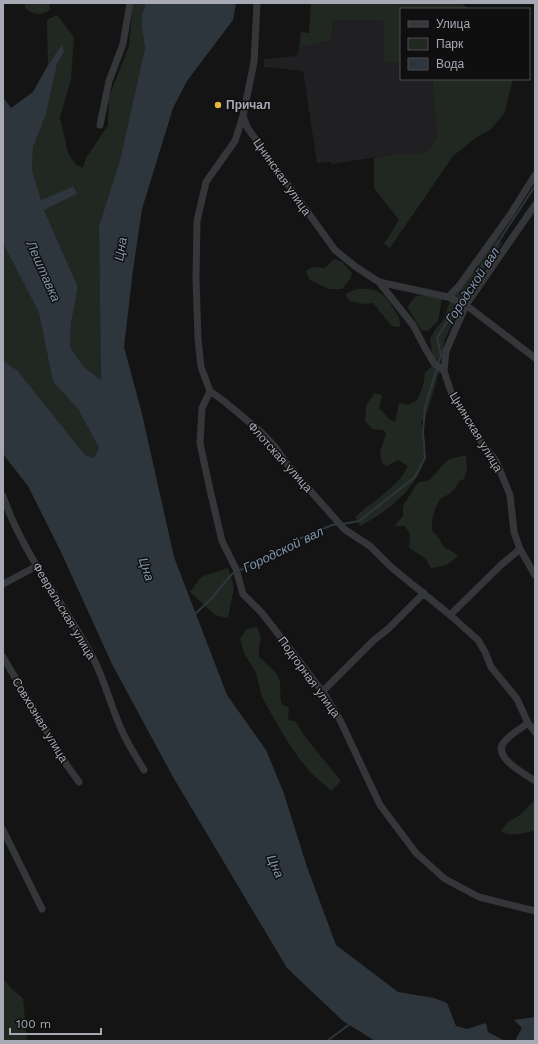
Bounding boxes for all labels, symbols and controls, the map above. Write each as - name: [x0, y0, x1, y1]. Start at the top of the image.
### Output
- legend: [400, 8, 530, 80]
- text: Улица: [436, 17, 470, 31]
- text: Парк: [436, 37, 464, 51]
- text: Вода: [436, 57, 464, 71]
- place label: Причал: [226, 98, 271, 112]
- marker: Причал: [213, 100, 223, 110]
- street label: Цнинская улица: [250, 136, 314, 218]
- water label: Цна: [111, 236, 130, 262]
- water label: Лештавка: [23, 238, 64, 304]
- water label: Городской вал: [442, 244, 503, 326]
- street label: Цнинская улица: [447, 390, 505, 475]
- street label: Флотская улица: [245, 419, 315, 495]
- water label: Городской вал: [241, 523, 326, 575]
- water label: Цна: [136, 555, 157, 583]
- street label: Февральская улица: [30, 560, 99, 662]
- street label: Подгорная улица: [275, 634, 343, 720]
- street label: Совхозная улица: [9, 675, 71, 765]
- water label: Цна: [264, 852, 287, 880]
- scale bar: [10, 1010, 101, 1036]
- text: 100 m: [16, 1017, 51, 1031]

